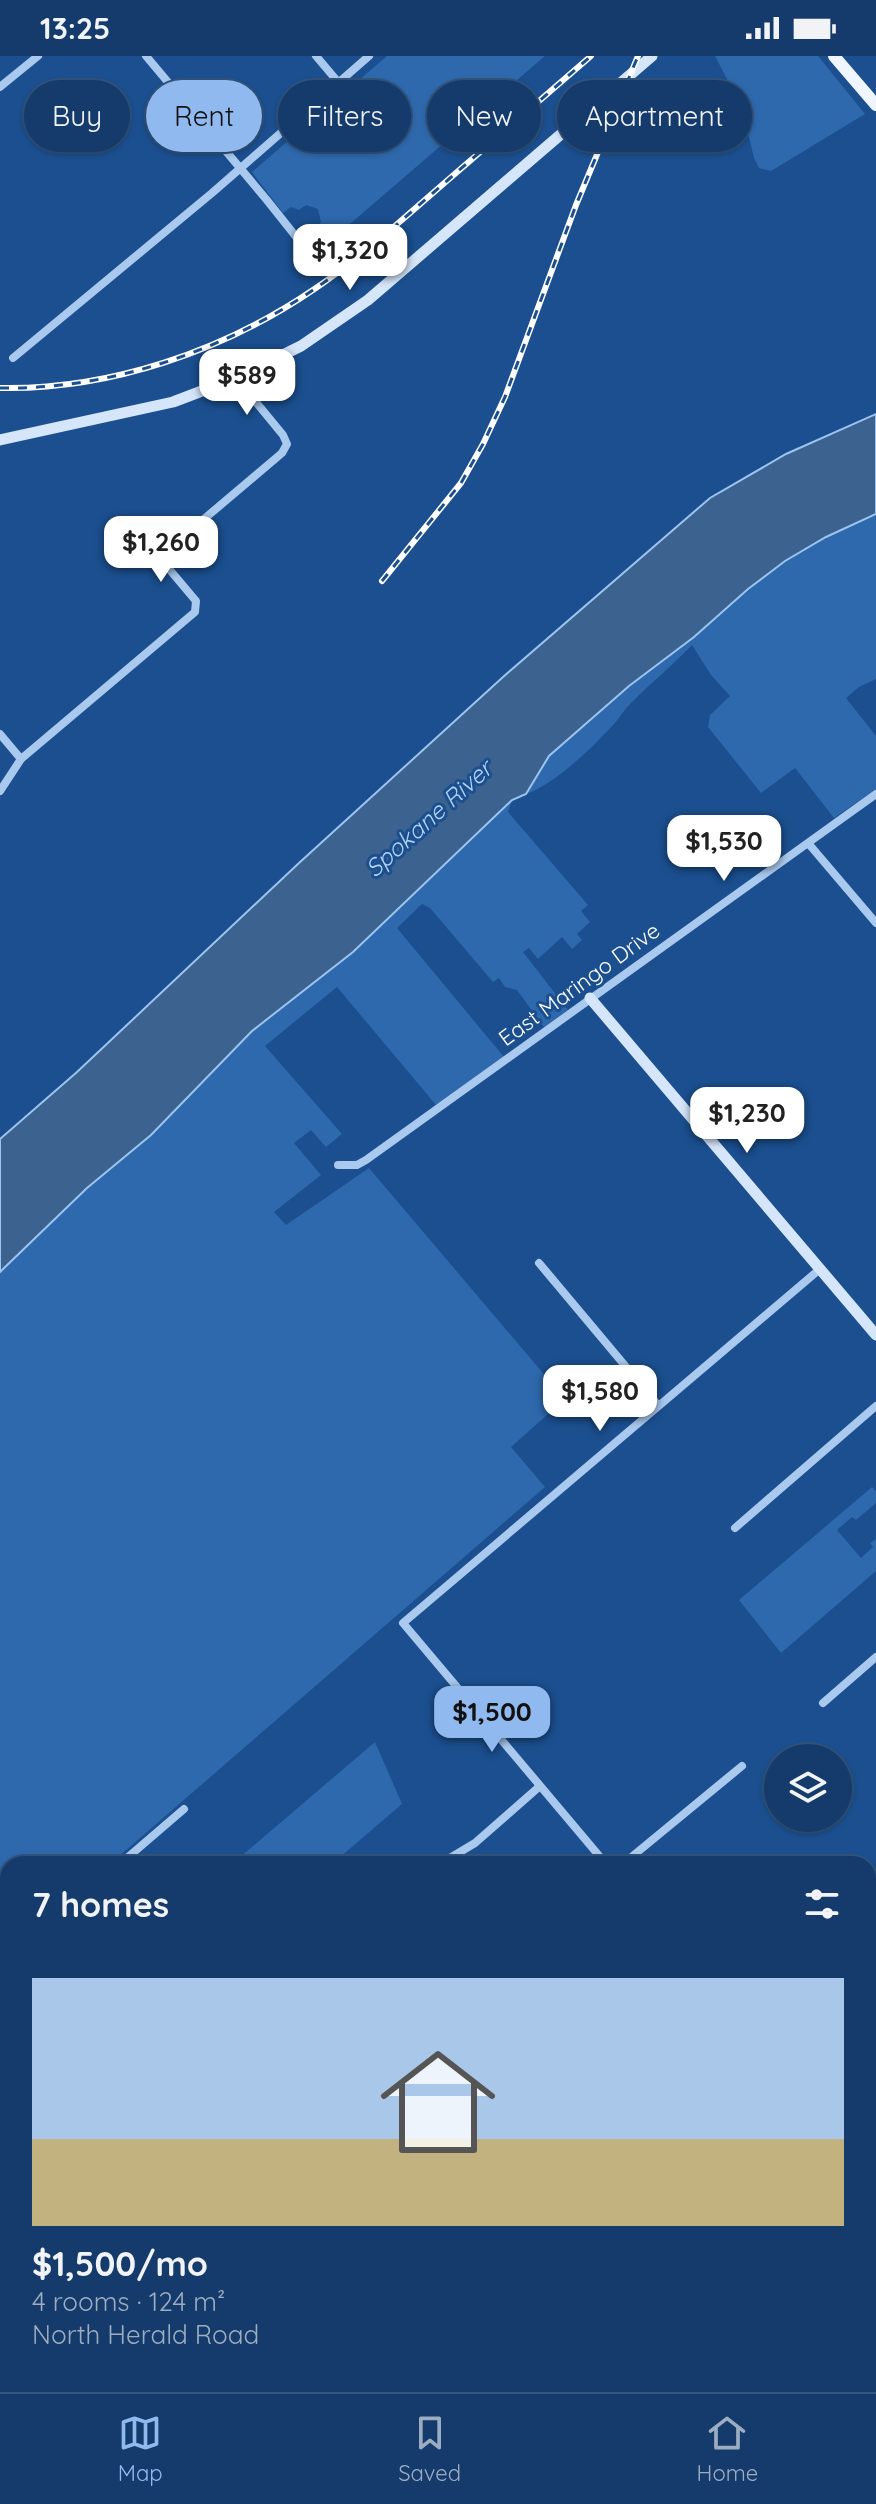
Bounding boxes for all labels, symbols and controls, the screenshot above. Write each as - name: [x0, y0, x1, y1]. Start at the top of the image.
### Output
- text: 13:25: [40, 9, 110, 47]
- chip: Buy: [24, 80, 130, 152]
- chip: Rent: [146, 80, 262, 152]
- chip: Filters: [278, 80, 411, 152]
- chip: New: [427, 80, 541, 152]
- chip: Apartment: [557, 80, 752, 152]
- pin: $1,320: [285, 224, 415, 292]
- text: $1,320: [311, 233, 389, 266]
- pin: $589: [200, 349, 294, 417]
- text: $589: [217, 358, 277, 391]
- pin: $1,260: [96, 516, 226, 584]
- text: $1,260: [122, 525, 200, 558]
- water label: Spokane River: [359, 752, 500, 883]
- pin: $1,530: [659, 815, 789, 883]
- text: $1,530: [685, 824, 763, 857]
- street label: East Maringo Drive: [493, 916, 665, 1052]
- pin: $1,230: [682, 1087, 812, 1155]
- text: $1,230: [708, 1096, 786, 1129]
- pin: $1,580: [535, 1365, 665, 1433]
- text: $1,580: [561, 1374, 639, 1407]
- pin: $1,500: [427, 1686, 557, 1754]
- text: $1,500: [452, 1695, 532, 1728]
- map controls: [764, 1744, 852, 1832]
- button: layers: [764, 1744, 852, 1832]
- icon: filters: [800, 1882, 844, 1926]
- text: 7 homes: [32, 1883, 169, 1926]
- icon: home: [366, 2030, 510, 2174]
- text: $1,500/mo: [32, 2242, 208, 2285]
- text: 4 rooms · 124 m²: [32, 2285, 225, 2318]
- text: North Herald Road: [32, 2318, 259, 2351]
- tab: Map: [118, 2411, 163, 2487]
- tab: Saved: [398, 2411, 461, 2487]
- tab: Home: [697, 2411, 758, 2487]

